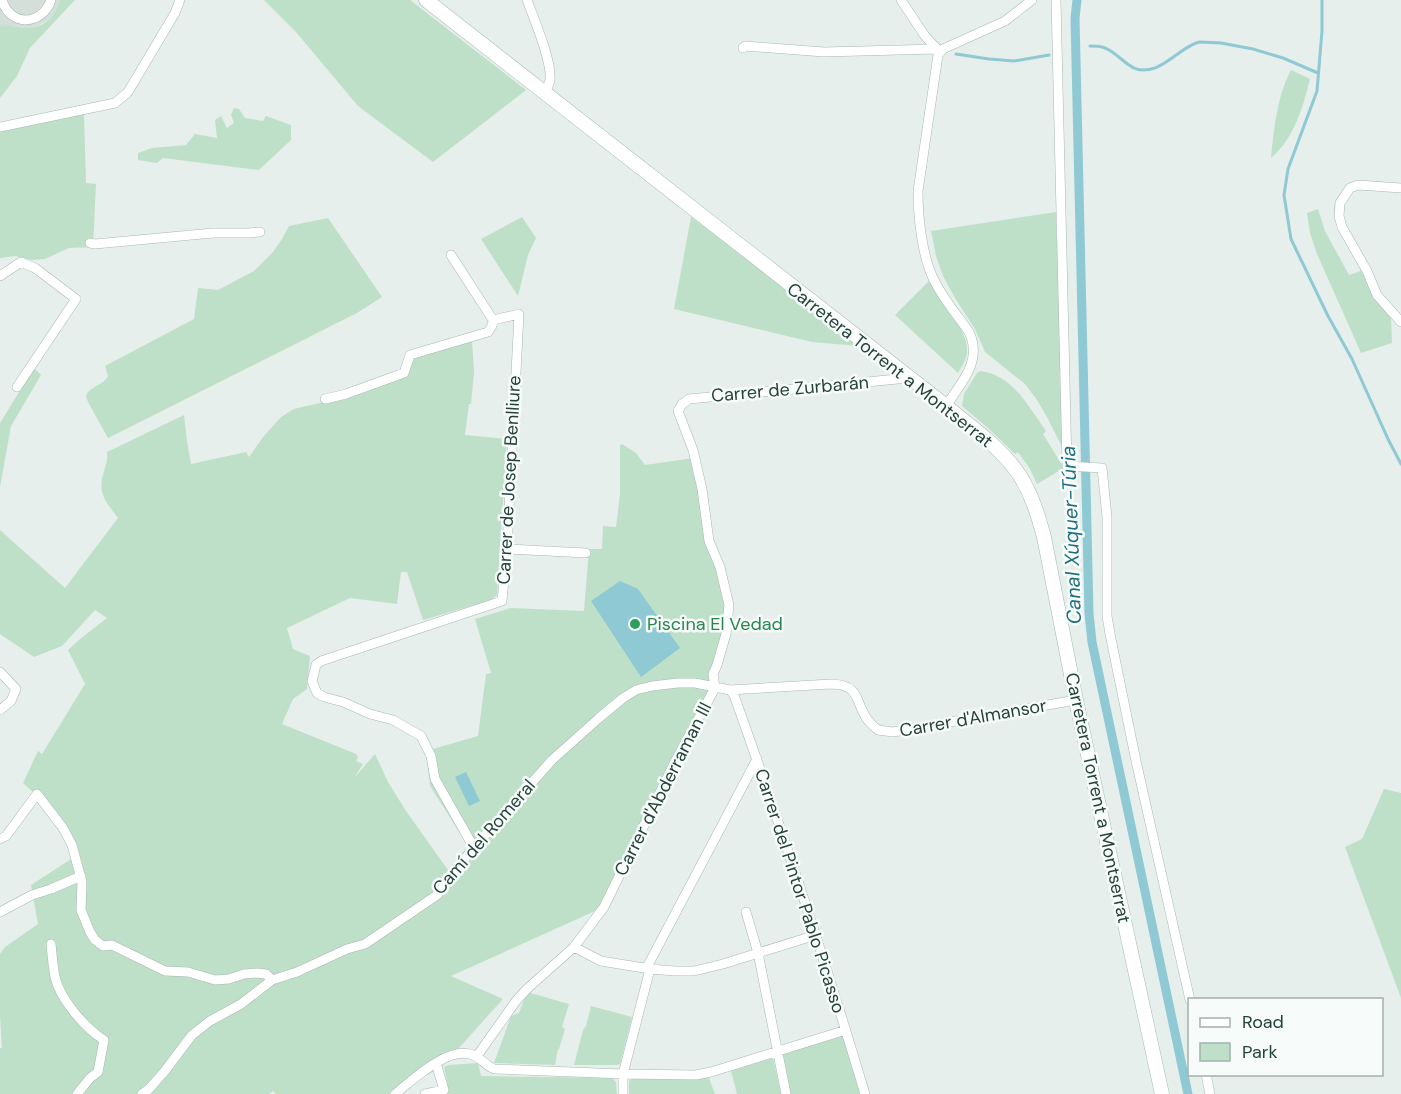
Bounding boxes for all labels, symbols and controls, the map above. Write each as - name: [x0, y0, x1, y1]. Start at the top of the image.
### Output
- street label: Carretera Torrent a Montserrat: [782, 277, 998, 453]
- street label: Carrer de Zurbarán: [710, 370, 870, 408]
- street label: Carrer de Josep Benlliure: [492, 375, 526, 585]
- water label: Canal Xúquer-Túria: [1055, 445, 1087, 625]
- place label: Piscina El Vedad: [647, 612, 783, 636]
- marker: Piscina El Vedad: [628, 617, 642, 631]
- street label: Carretera Torrent a Montserrat: [1060, 671, 1136, 925]
- street label: Carrer d'Almansor: [898, 693, 1049, 743]
- street label: Carrer d'Abderraman III: [609, 698, 717, 880]
- street label: Carrer del Pintor Pablo Picasso: [749, 766, 851, 1016]
- street label: Camí del Romeral: [427, 774, 541, 900]
- legend: [1188, 998, 1383, 1076]
- text: Road: [1242, 1010, 1284, 1034]
- text: Park: [1242, 1040, 1278, 1064]

